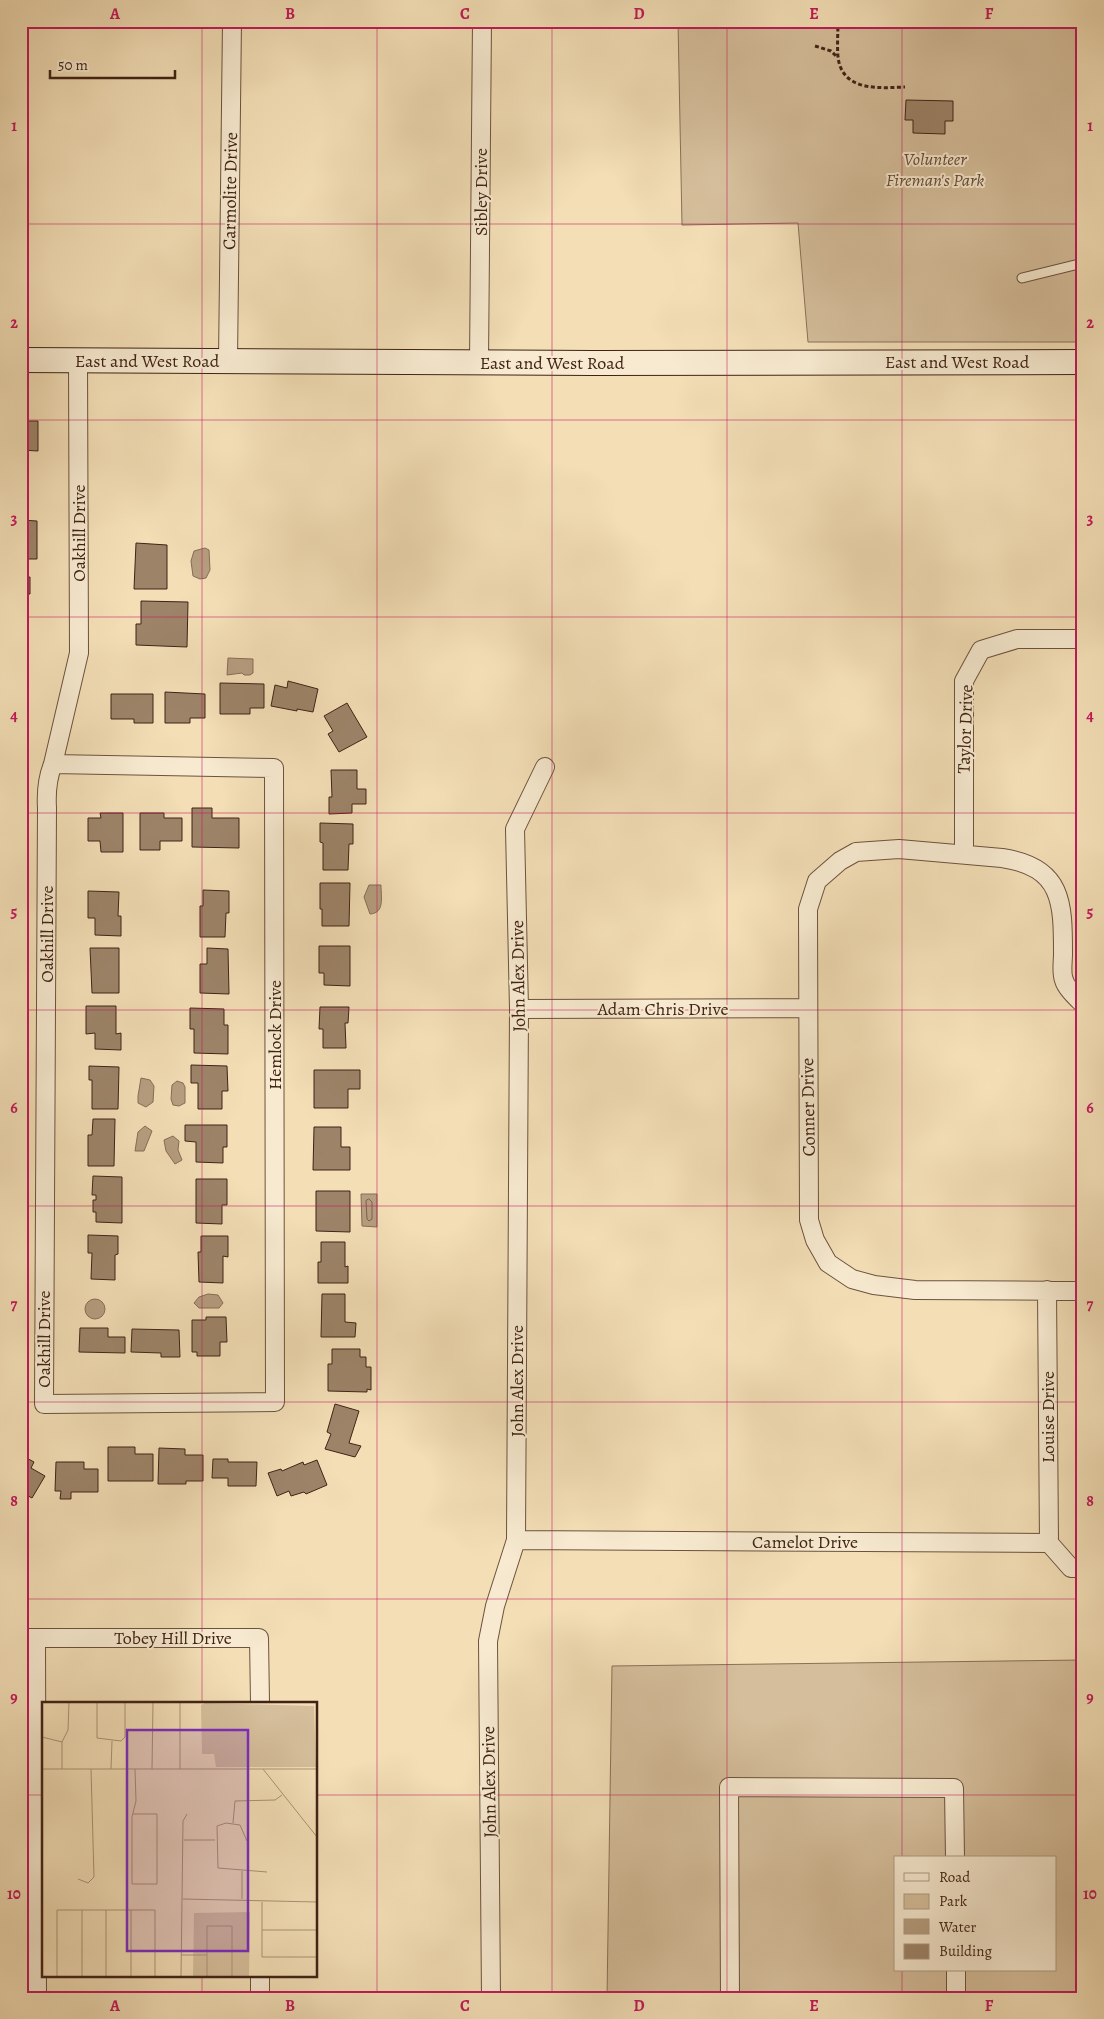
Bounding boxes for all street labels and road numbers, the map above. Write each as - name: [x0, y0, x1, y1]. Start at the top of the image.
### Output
- street label: Carmolite Drive: [217, 132, 243, 250]
- street label: Sibley Drive: [469, 148, 493, 236]
- street label: East and West Road: [75, 349, 220, 373]
- street label: East and West Road: [885, 350, 1030, 374]
- street label: East and West Road: [480, 351, 625, 375]
- street label: Oakhill Drive: [67, 484, 91, 582]
- street label: Taylor Drive: [951, 684, 979, 774]
- street label: Oakhill Drive: [35, 885, 59, 983]
- street label: John Alex Drive: [505, 920, 531, 1032]
- street label: Hemlock Drive: [263, 980, 287, 1090]
- street label: Adam Chris Drive: [597, 997, 728, 1021]
- street label: Conner Drive: [795, 1058, 821, 1156]
- street label: Oakhill Drive: [32, 1290, 56, 1388]
- street label: John Alex Drive: [505, 1325, 529, 1437]
- street label: Louise Drive: [1036, 1371, 1060, 1463]
- street label: Camelot Drive: [752, 1530, 858, 1554]
- street label: Tobey Hill Drive: [114, 1626, 232, 1650]
- street label: John Alex Drive: [476, 1726, 502, 1838]

